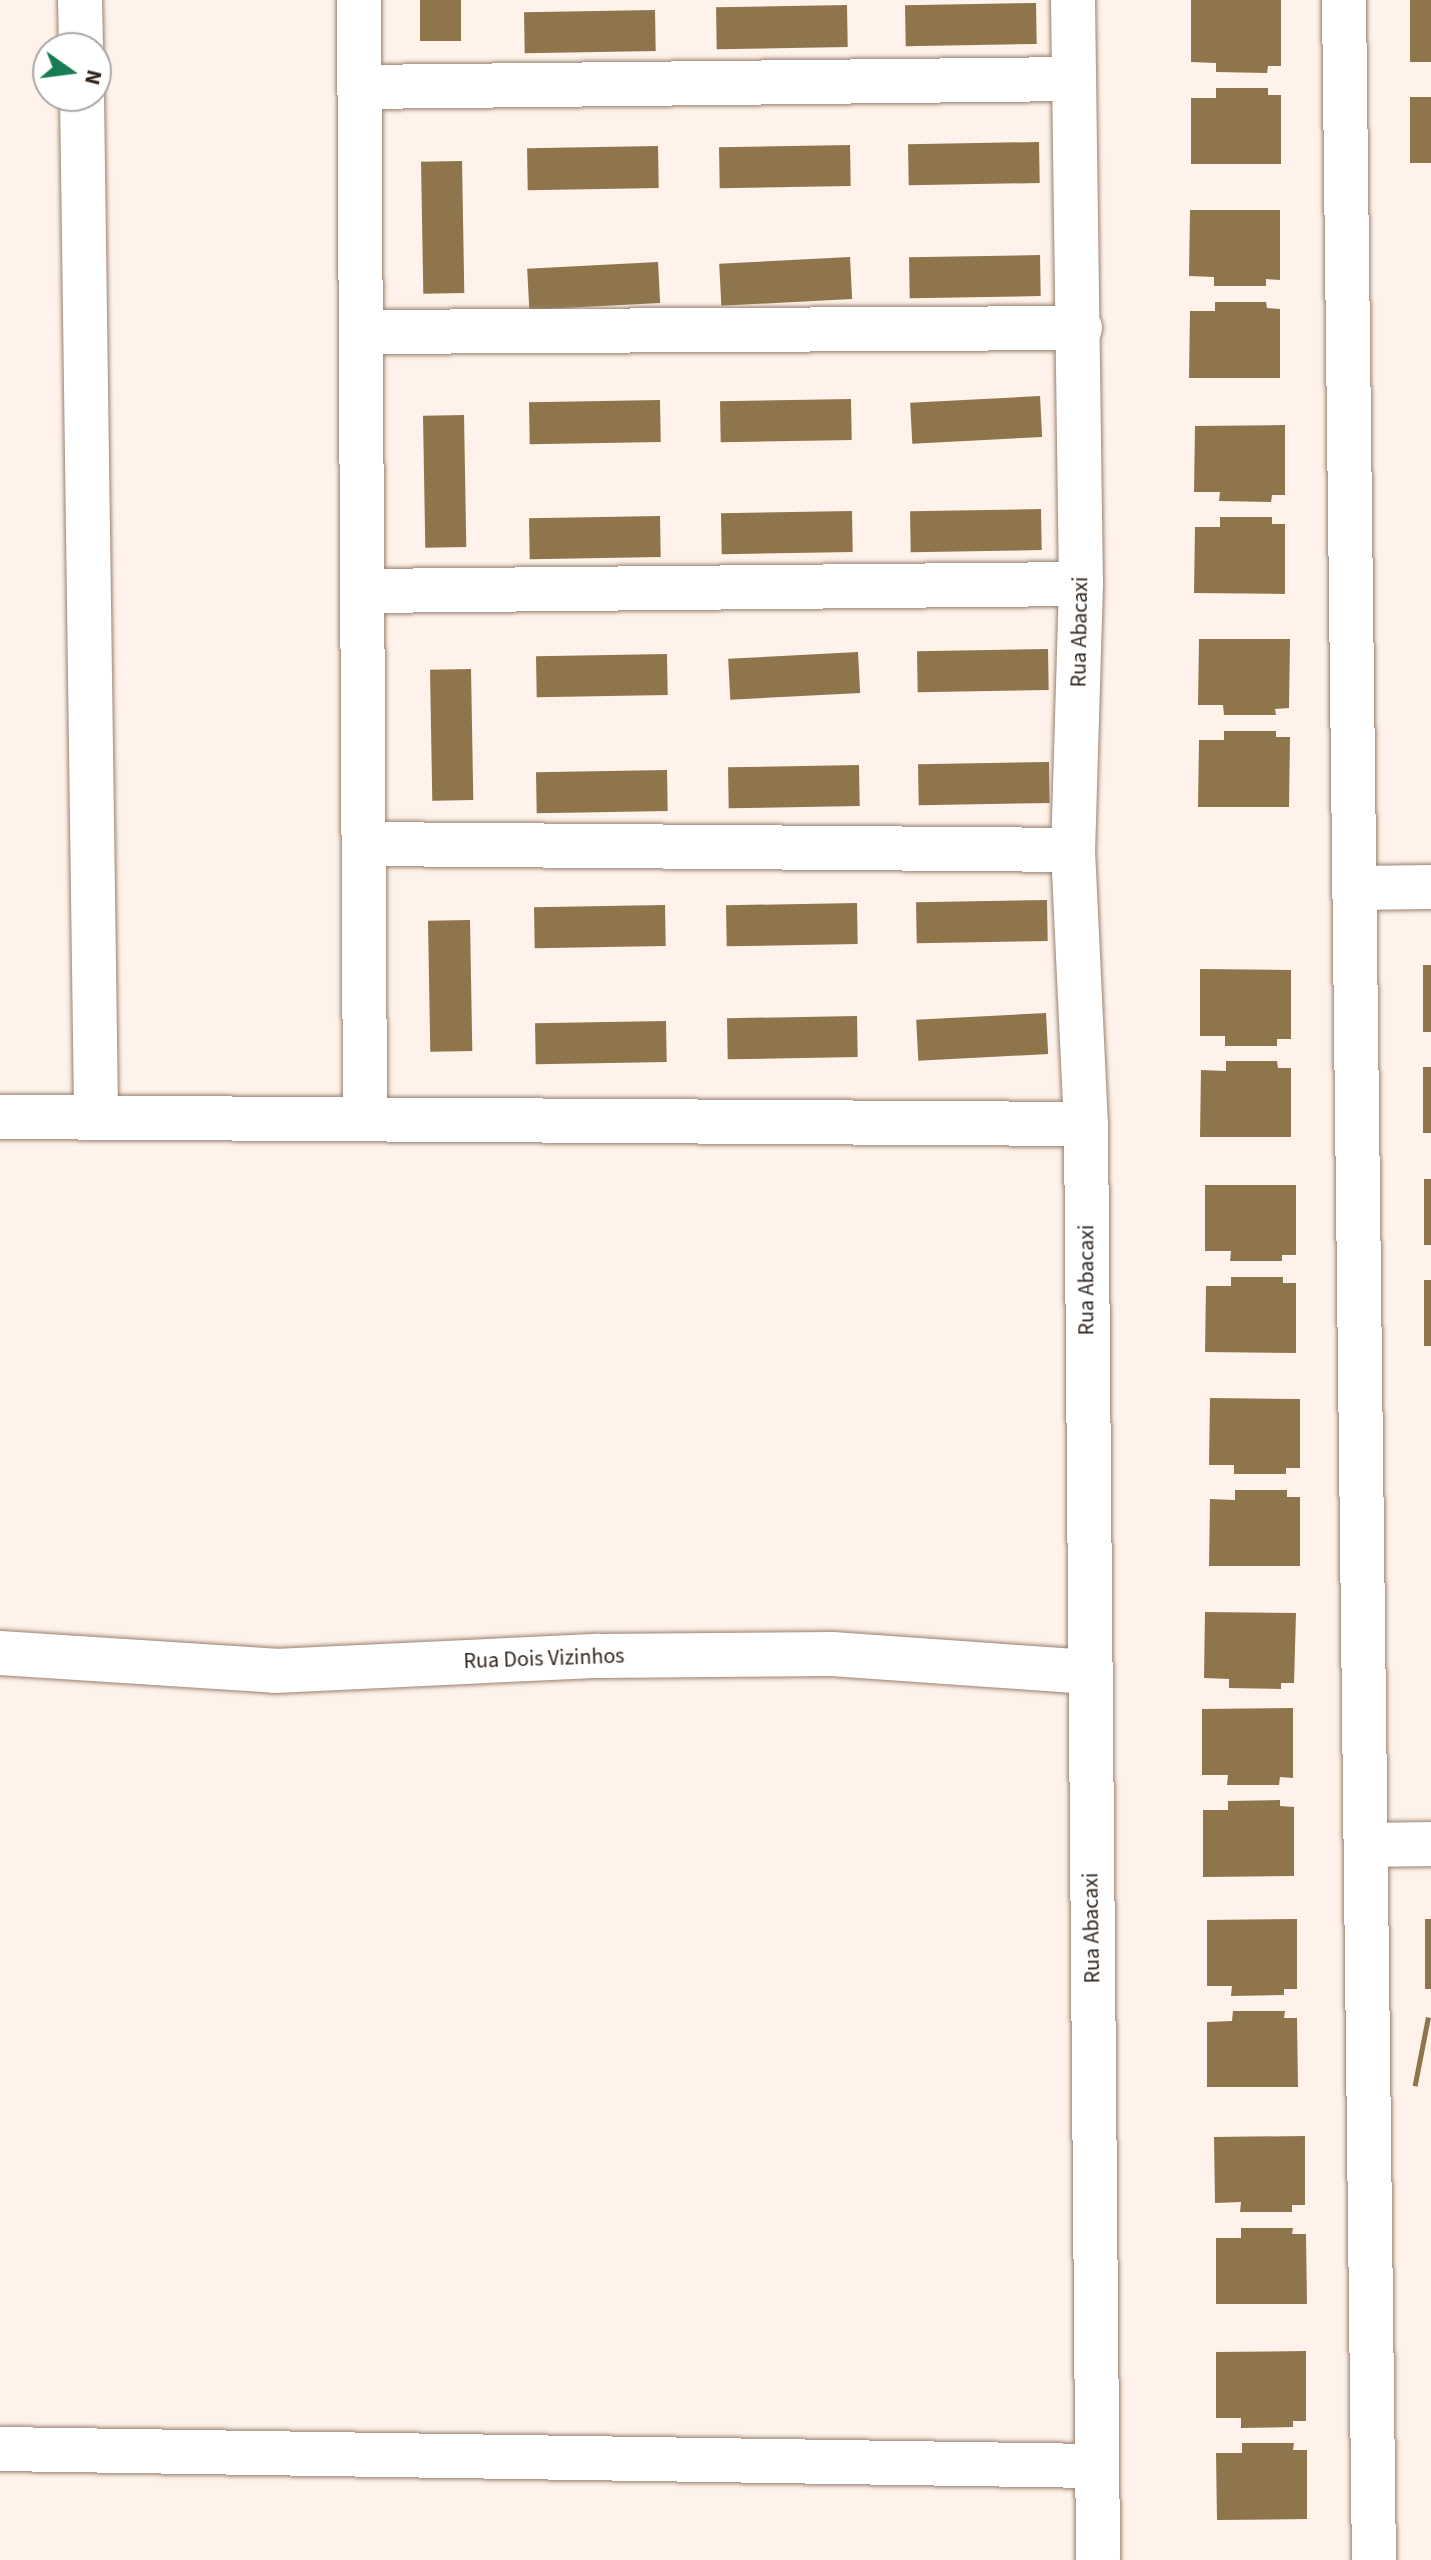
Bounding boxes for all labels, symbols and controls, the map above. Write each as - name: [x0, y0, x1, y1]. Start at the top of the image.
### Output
- north arrow: [32, 32, 112, 112]
- text: N: [76, 66, 111, 88]
- street label: Rua Abacaxi: [1066, 576, 1094, 688]
- street label: Rua Abacaxi: [1074, 1225, 1100, 1335]
- street label: Rua Dois Vizinhos: [463, 1643, 625, 1675]
- street label: Rua Abacaxi: [1078, 1872, 1106, 1984]

